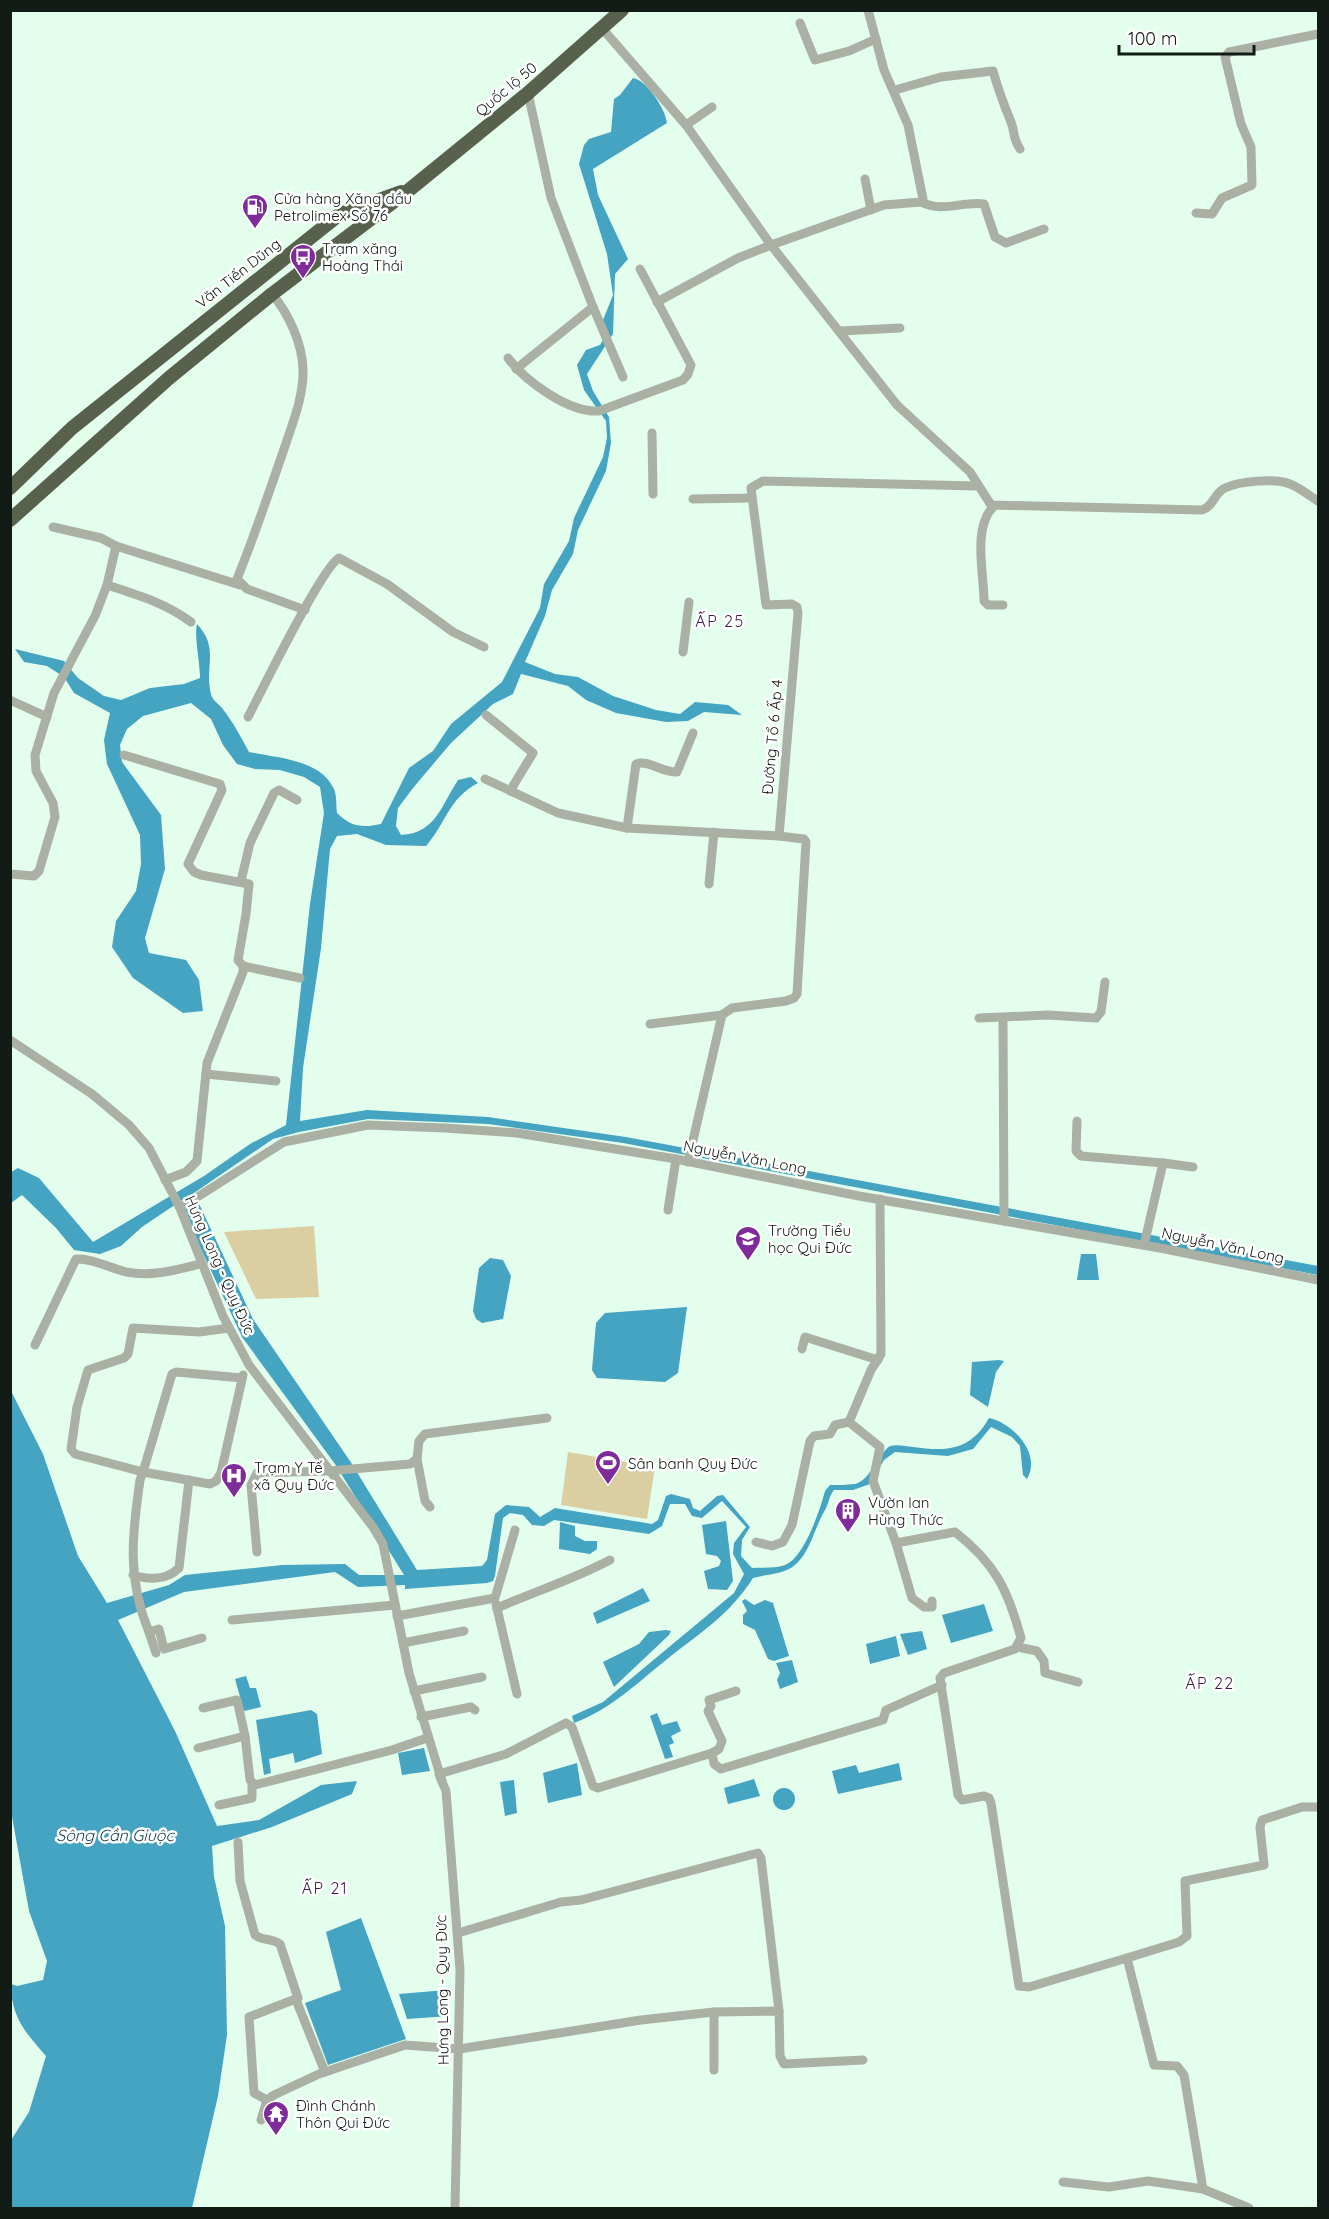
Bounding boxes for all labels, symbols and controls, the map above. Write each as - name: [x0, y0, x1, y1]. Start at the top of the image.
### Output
- scale bar: [1119, 18, 1254, 56]
- text: 100 m: [1128, 27, 1177, 50]
- street label: Quốc lộ 50: [471, 58, 541, 120]
- place label: Cửa hàng Xăng dầu Petrolimex Số 76: [274, 189, 412, 225]
- fuel station icon: Cửa hàng Xăng dầu Petrolimex Số 76: [240, 192, 270, 230]
- street label: Văn Tiến Dũng: [192, 234, 284, 312]
- place label: Trạm xăng Hoàng Thái: [322, 239, 403, 275]
- bus stop icon: Trạm xăng Hoàng Thái: [288, 242, 318, 280]
- district label: ẤP 25: [695, 611, 745, 631]
- street label: Đường Tổ 6 Ấp 4: [757, 678, 787, 795]
- street label: Nguyễn Văn Long: [682, 1136, 808, 1178]
- street label: Hưng Long - Quy Đức: [181, 1192, 259, 1338]
- place label: Trường Tiểu học Qui Đức: [768, 1221, 852, 1257]
- street label: Nguyễn Văn Long: [1160, 1223, 1286, 1267]
- school or university icon: Trường Tiểu học Qui Đức: [733, 1224, 763, 1262]
- sports icon: Sân banh Quy Đức: [593, 1448, 623, 1486]
- place label: Sân banh Quy Đức: [628, 1454, 758, 1473]
- place label: Trạm Y Tế xã Quy Đức: [254, 1458, 335, 1494]
- hospital icon: Trạm Y Tế xã Quy Đức: [219, 1461, 249, 1499]
- place label: Vườn lan Hùng Thức: [868, 1493, 944, 1529]
- building icon: Vườn lan Hùng Thức: [833, 1496, 863, 1534]
- district label: ẤP 22: [1185, 1673, 1235, 1693]
- water label: Sông Cần Giuộc: [56, 1825, 176, 1845]
- district label: ẤP 21: [302, 1878, 348, 1898]
- street label: Hưng Long - Quy Đức: [431, 1914, 453, 2065]
- place label: Đình Chánh Thôn Qui Đức: [296, 2096, 390, 2132]
- temple icon: Đình Chánh Thôn Qui Đức: [261, 2099, 291, 2137]

